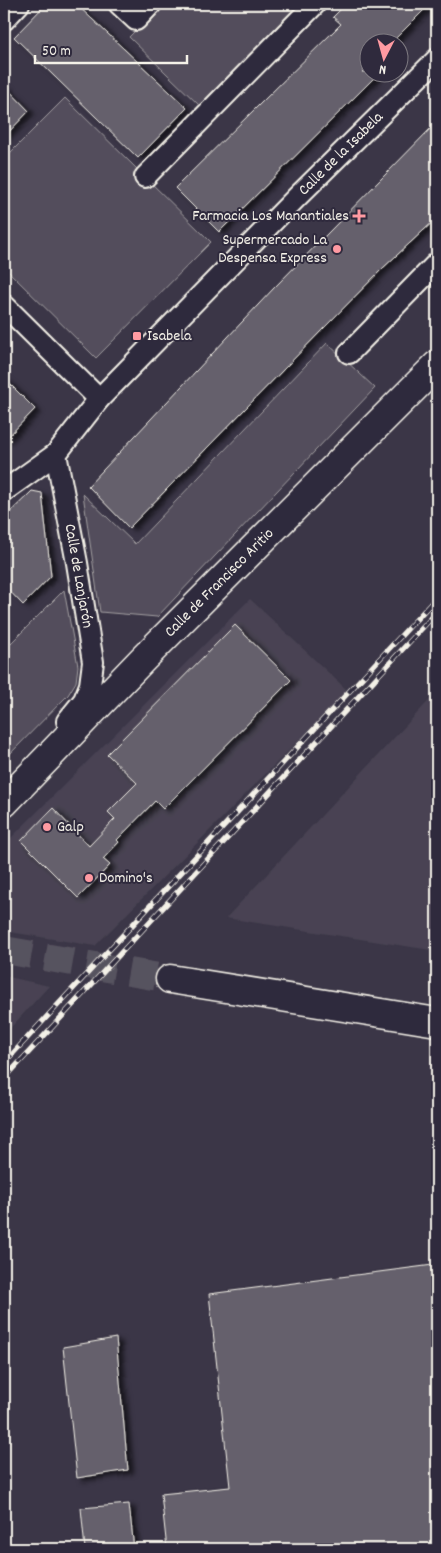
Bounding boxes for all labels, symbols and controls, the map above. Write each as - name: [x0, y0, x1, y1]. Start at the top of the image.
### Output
- scale bar: [35, 32, 188, 64]
- north arrow: [358, 32, 408, 82]
- text: 50 m: [42, 41, 71, 63]
- text: N: [378, 59, 387, 79]
- street label: Calle de la Isabela: [293, 106, 389, 201]
- place label: Farmacia Los Manantiales: [192, 205, 349, 228]
- marker: Farmacia Los Manantiales: [353, 210, 365, 222]
- place label: Supermercado La Despensa Express: [218, 229, 327, 270]
- marker: Supermercado La Despensa Express: [331, 243, 343, 255]
- place label: Isabela: [147, 325, 192, 348]
- marker: Isabela: [131, 330, 143, 342]
- street label: Calle de Lanjarón: [58, 522, 98, 630]
- street label: Calle de Francisco Aritio: [159, 523, 279, 643]
- place label: Galp: [57, 816, 84, 839]
- marker: Galp: [41, 821, 53, 833]
- place label: Domino's: [99, 867, 153, 890]
- marker: Domino's: [83, 872, 95, 884]

